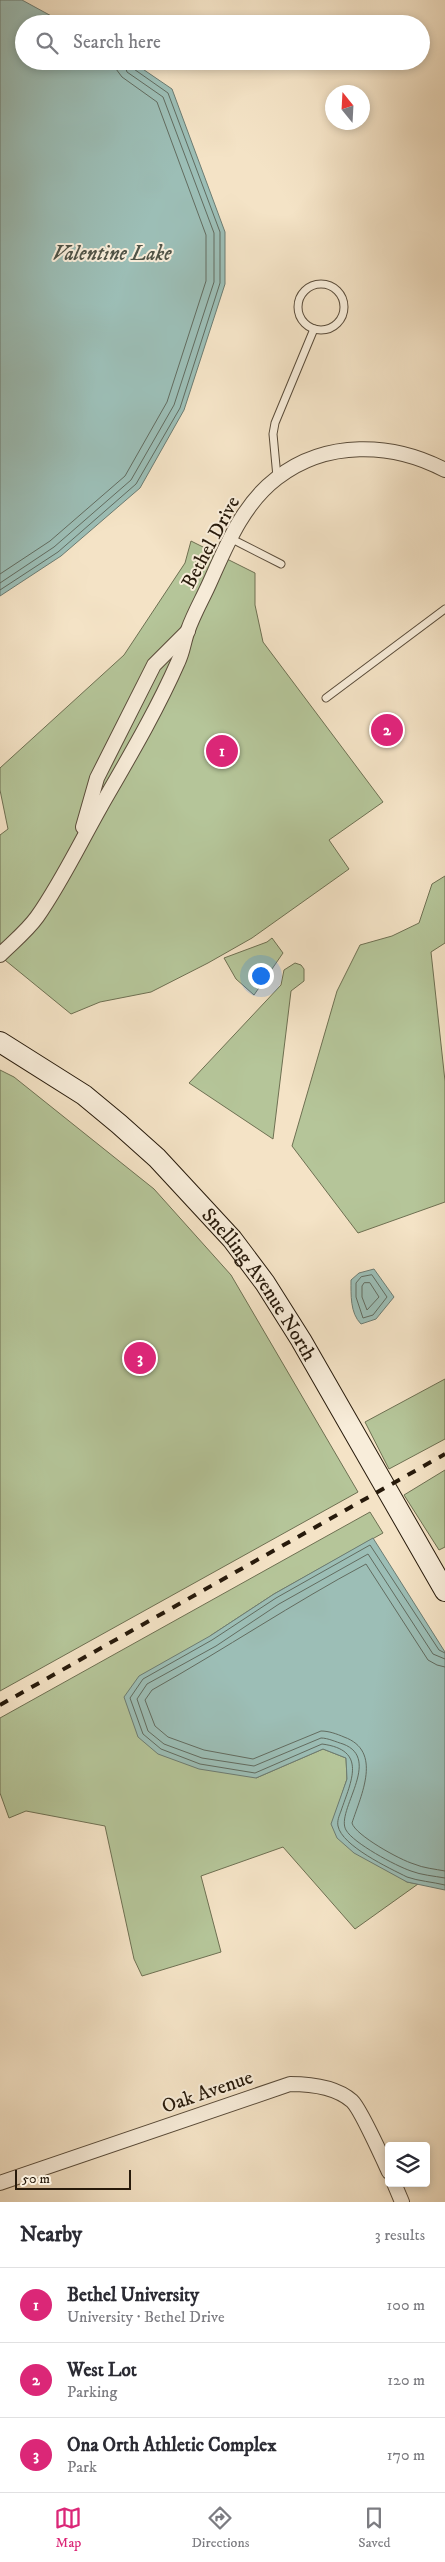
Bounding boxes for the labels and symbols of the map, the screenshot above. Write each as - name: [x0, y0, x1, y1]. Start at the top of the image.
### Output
- north arrow: [325, 85, 370, 130]
- water label: Valentine Lake: [53, 241, 172, 267]
- street label: Bethel Drive: [177, 492, 246, 593]
- pin: 2: [371, 711, 403, 749]
- pin: 1: [206, 732, 238, 770]
- your location: [248, 963, 274, 989]
- street label: Snelling Avenue North: [195, 1203, 322, 1366]
- pin: 3: [124, 1339, 156, 1377]
- street label: Oak Avenue: [159, 2065, 256, 2120]
- scale bar: [15, 2167, 131, 2190]

